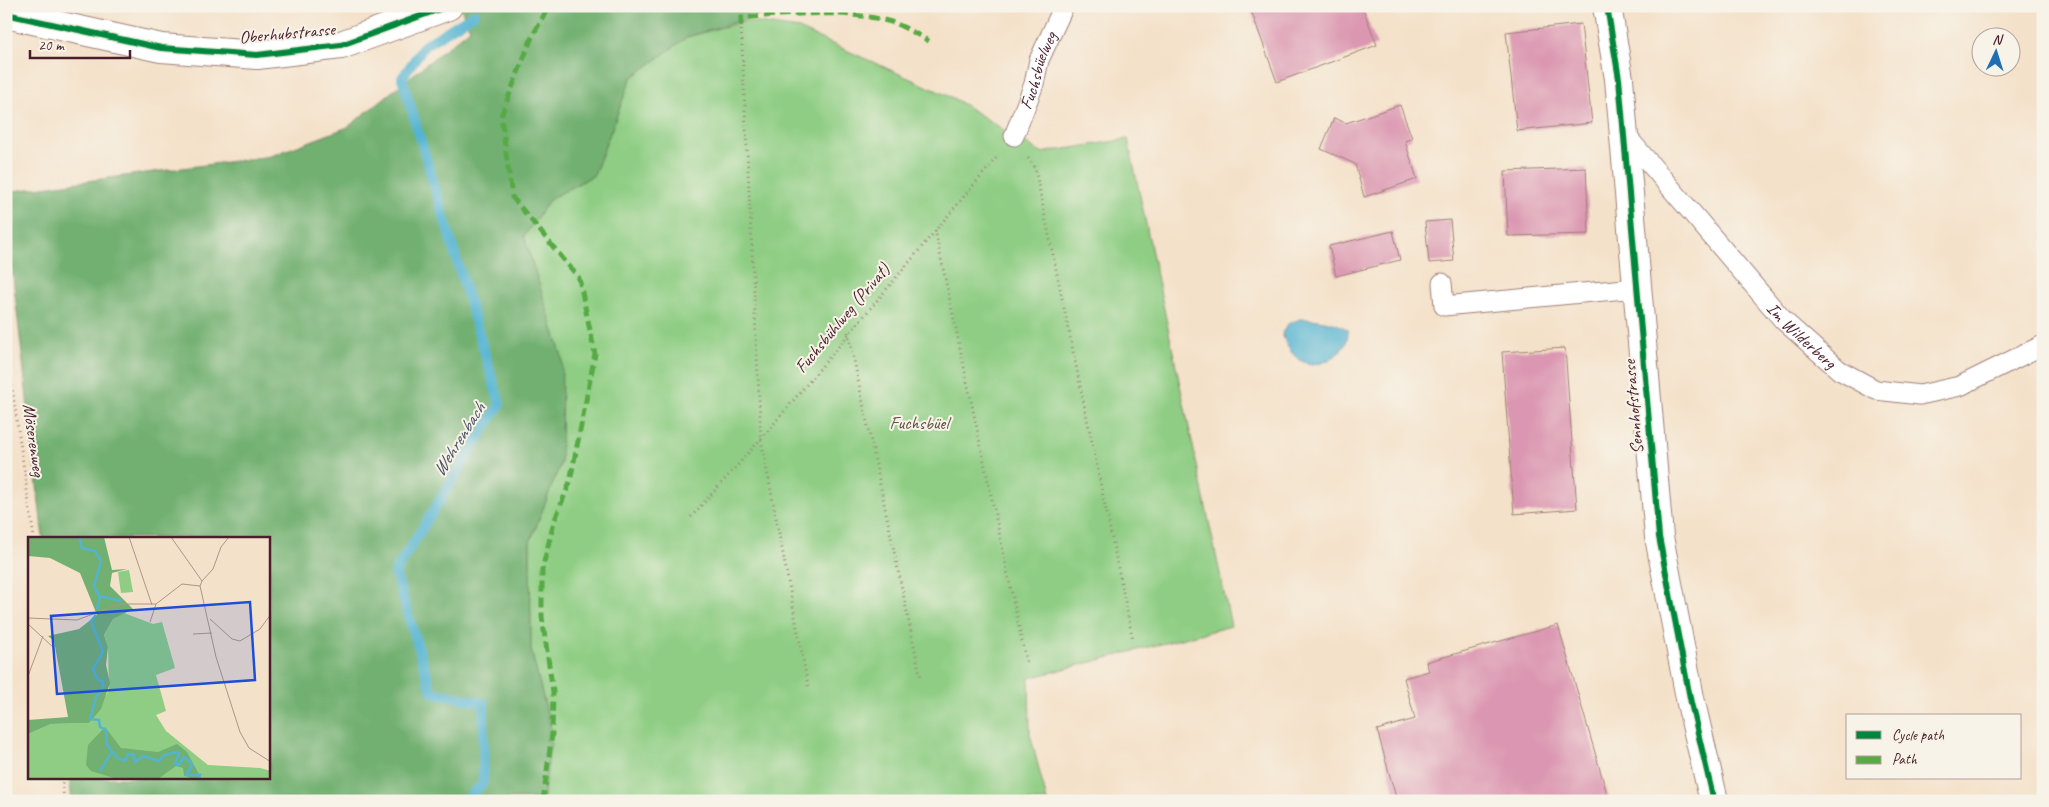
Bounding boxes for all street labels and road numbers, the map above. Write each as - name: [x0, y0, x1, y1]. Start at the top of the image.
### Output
- street label: Oberhubstrasse: [238, 18, 337, 48]
- street label: Fuchsbüelweg: [1014, 27, 1062, 112]
- street label: Fuchsbühlweg (Privat): [790, 258, 895, 377]
- street label: Im Wilderberg: [1762, 298, 1842, 375]
- street label: Sennhofstrasse: [1618, 358, 1648, 455]
- street label: Möserenweg: [18, 402, 50, 479]

